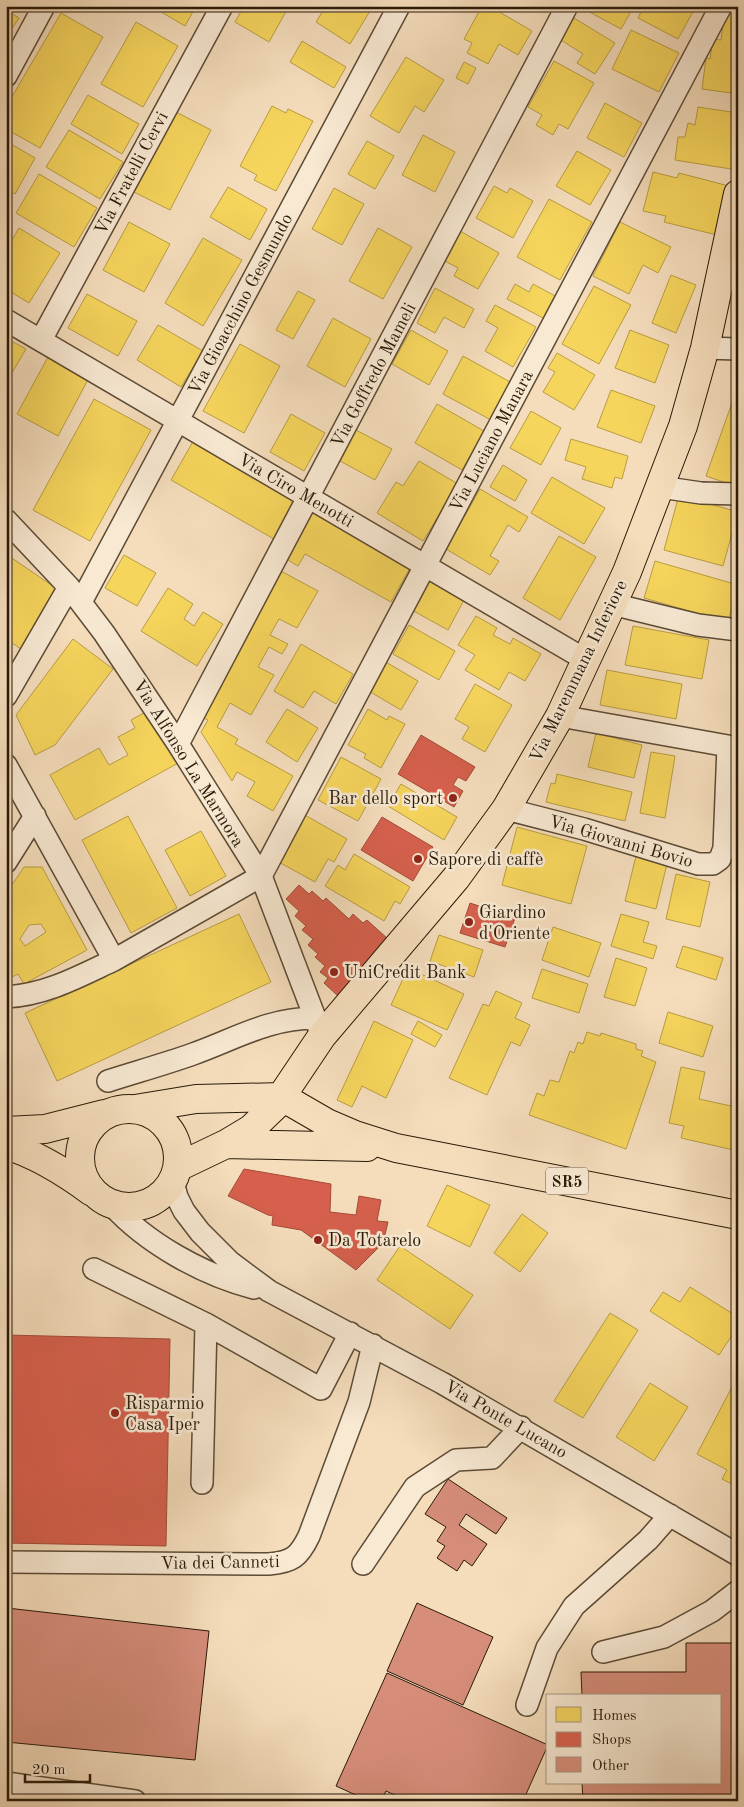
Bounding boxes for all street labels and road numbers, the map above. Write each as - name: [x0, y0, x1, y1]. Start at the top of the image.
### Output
- street label: Via Fratelli Cervi: [92, 109, 172, 238]
- street label: Via Gioacchino Gesmundo: [185, 211, 296, 398]
- street label: Via Goffredo Mameli: [328, 300, 420, 451]
- street label: Via Luciano Manara: [447, 368, 537, 515]
- street label: Via Ciro Menotti: [235, 451, 356, 531]
- street label: Via Maremmana Inferiore: [527, 577, 631, 766]
- street label: Via Alfonso La Marmora: [129, 677, 247, 851]
- street label: Via Giovanni Bovio: [547, 813, 695, 871]
- road number: SR5: [546, 1168, 588, 1194]
- street label: Via Ponte Lucano: [441, 1377, 570, 1462]
- street label: Via dei Canneti: [160, 1553, 280, 1573]

